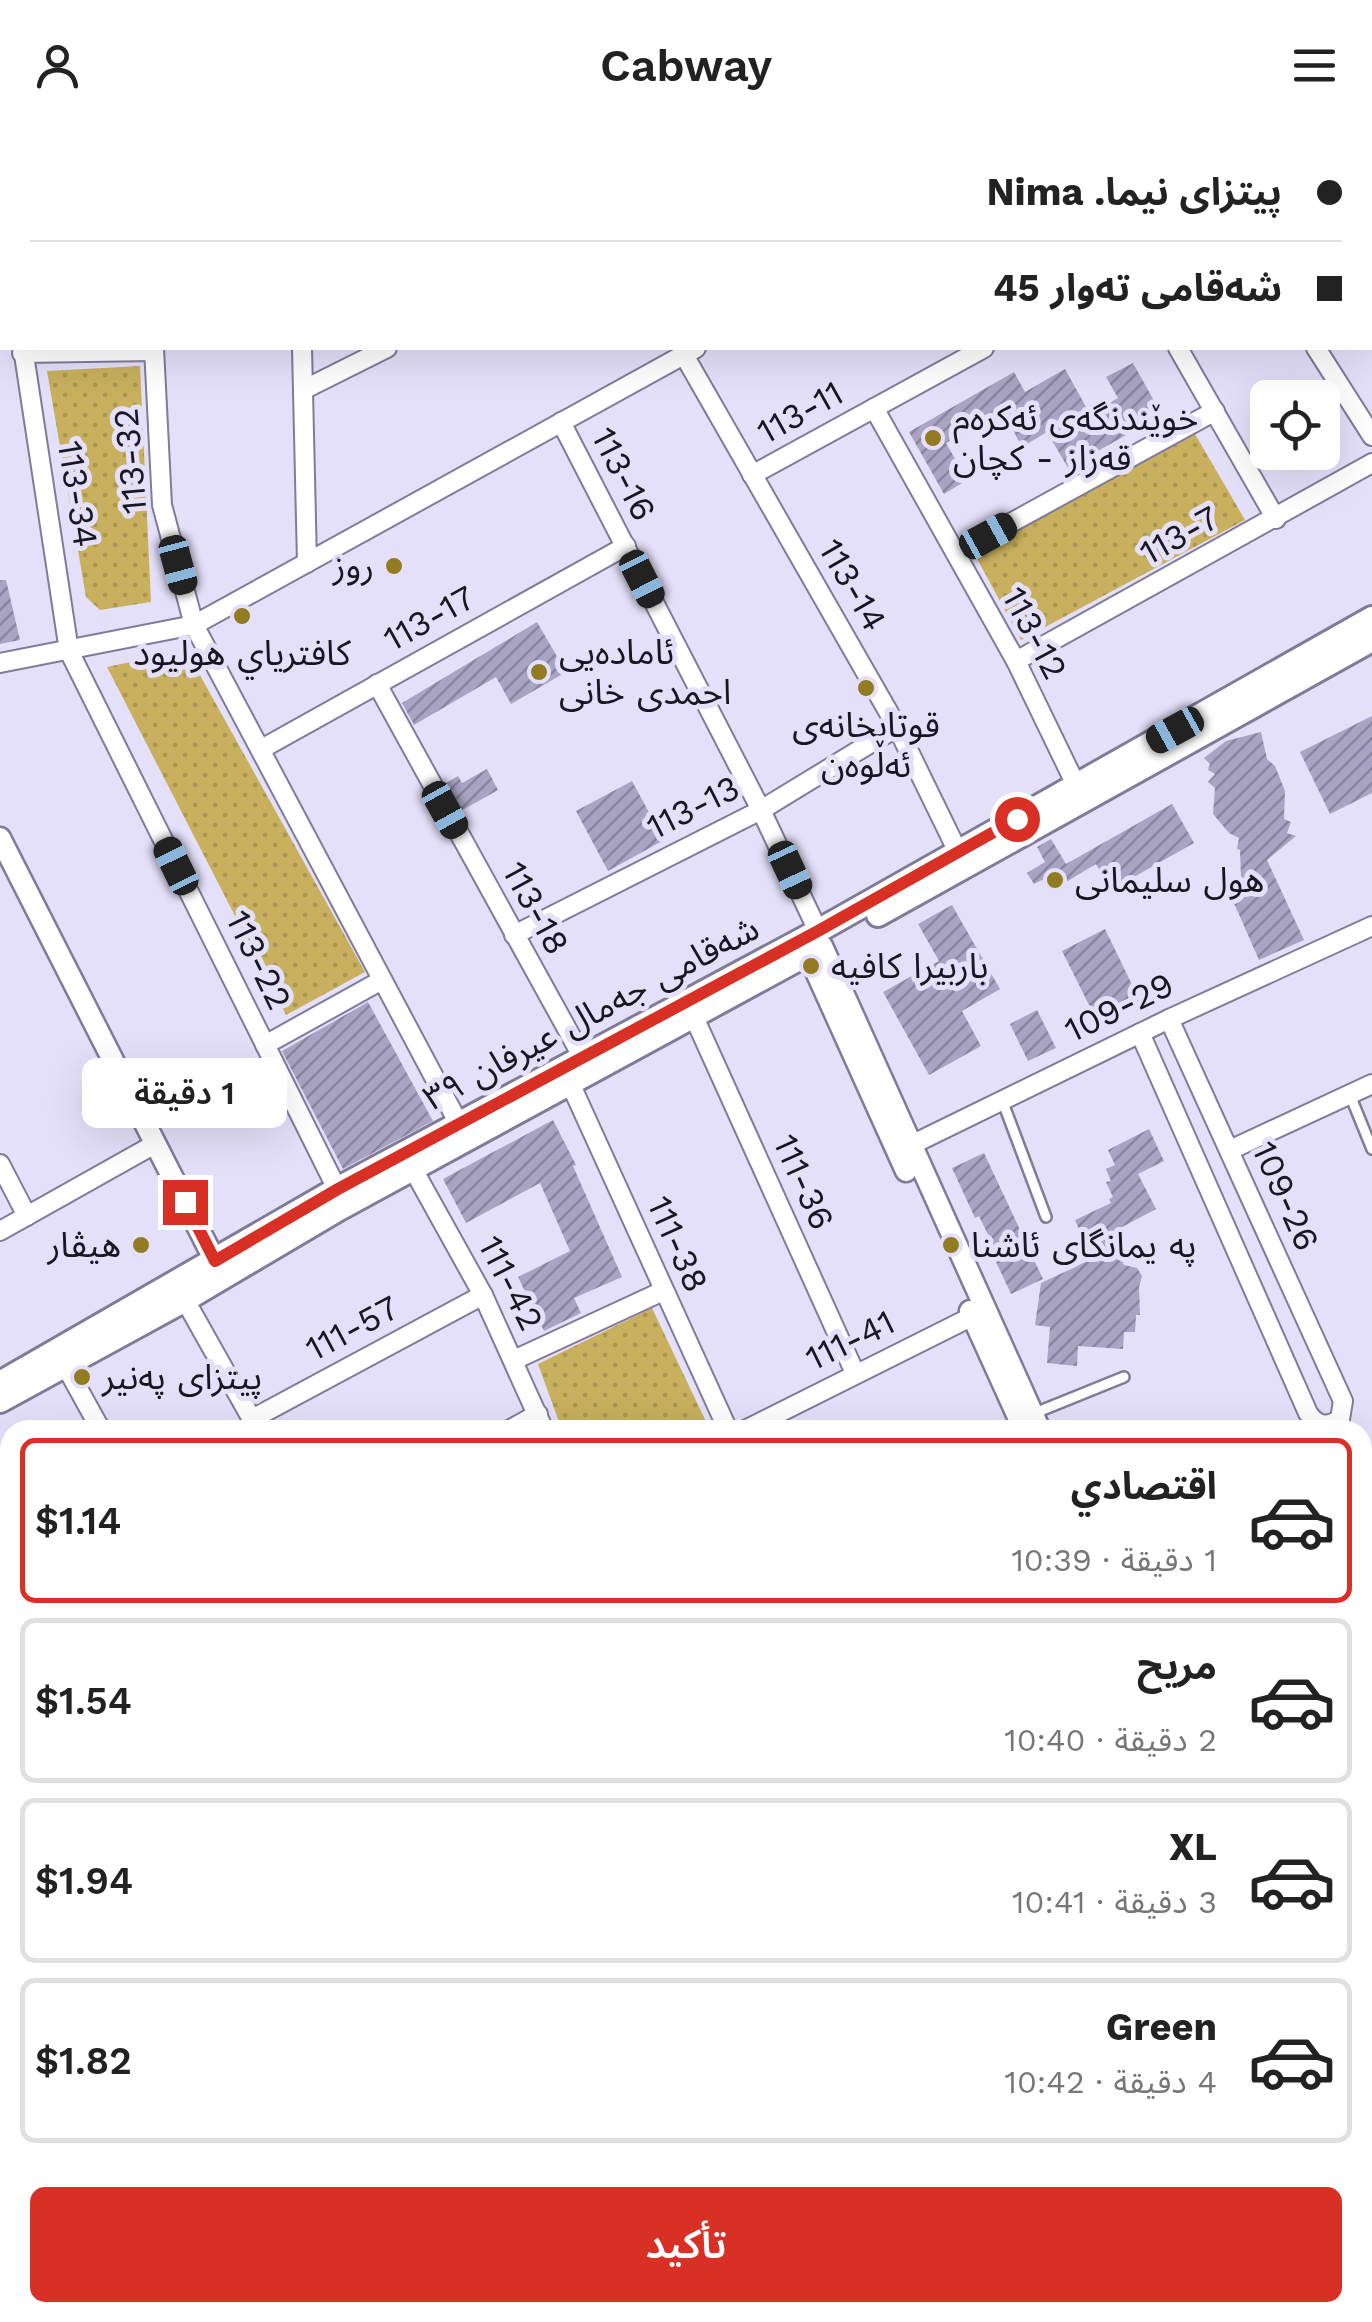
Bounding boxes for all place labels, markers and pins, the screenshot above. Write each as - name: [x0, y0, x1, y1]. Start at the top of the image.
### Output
- place label: خوێندنگەی ئەکرەم قەزاز - کچان: [953, 397, 1198, 480]
- marker: خوێندنگەی ئەکرەم قەزاز - کچان: [922, 427, 944, 449]
- place label: روز: [332, 545, 374, 587]
- marker: روز: [383, 555, 405, 577]
- marker: كافترياي هوليود: [231, 605, 253, 627]
- place label: ئامادەیی احمدی خانی: [559, 631, 731, 713]
- place label: كافترياي هوليود: [133, 632, 351, 680]
- marker: ئامادەیی احمدی خانی: [528, 661, 550, 683]
- marker: قوتابخانەی ئەڵوەن: [855, 677, 877, 699]
- place label: قوتابخانەی ئەڵوەن: [792, 704, 940, 786]
- place label: هول سليمانى: [1075, 859, 1264, 901]
- marker: هول سليمانى: [1044, 869, 1066, 891]
- place label: باربيرا كافيه: [831, 945, 988, 987]
- marker: باربيرا كافيه: [800, 955, 822, 977]
- place label: هيڤار: [46, 1224, 121, 1266]
- place label: په یمانگای ئاشنا: [971, 1224, 1196, 1267]
- marker: هيڤار: [130, 1234, 152, 1256]
- marker: په یمانگای ئاشنا: [940, 1234, 962, 1256]
- place label: پیتزای پەنیر: [101, 1356, 262, 1399]
- marker: پیتزای پەنیر: [71, 1366, 93, 1388]

